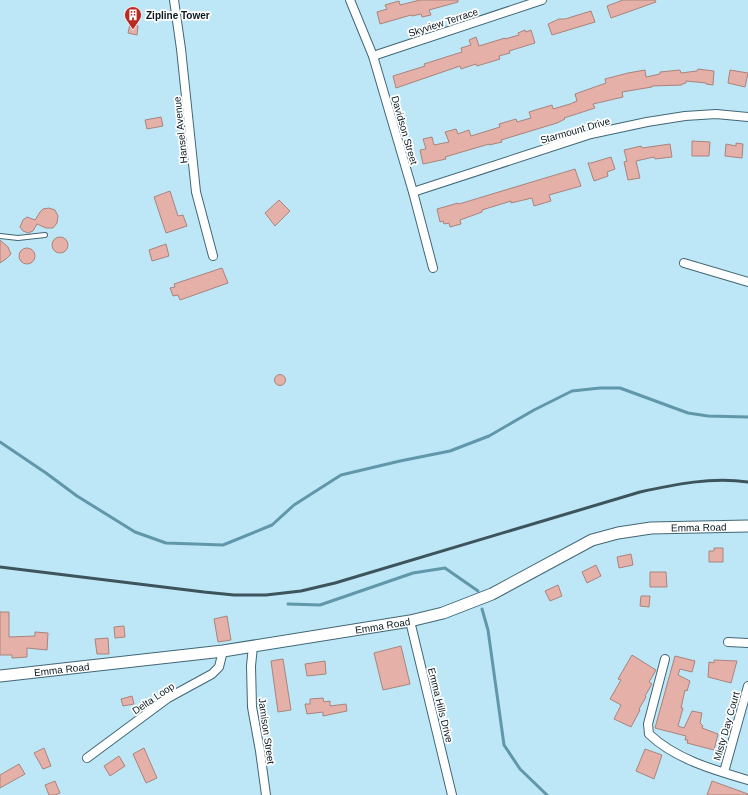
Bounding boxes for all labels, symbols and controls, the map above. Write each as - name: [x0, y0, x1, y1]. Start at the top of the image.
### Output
- building icon: Zipline Tower: [123, 5, 143, 30]
- street label: Skyview Terrace: [407, 6, 480, 39]
- place label: Zipline Tower: [146, 10, 210, 21]
- street label: Davidson Street: [389, 94, 420, 166]
- street label: Hansel Avenue: [171, 96, 189, 164]
- street label: Starmount Drive: [539, 115, 612, 146]
- street label: Emma Road: [671, 521, 727, 534]
- street label: Emma Road: [354, 616, 411, 636]
- street label: Emma Road: [33, 661, 90, 678]
- street label: Emma Hills Drive: [426, 667, 455, 744]
- street label: Delta Loop: [130, 680, 177, 716]
- street label: Misty Day Court: [711, 690, 742, 762]
- street label: Jamison Street: [256, 697, 277, 765]

